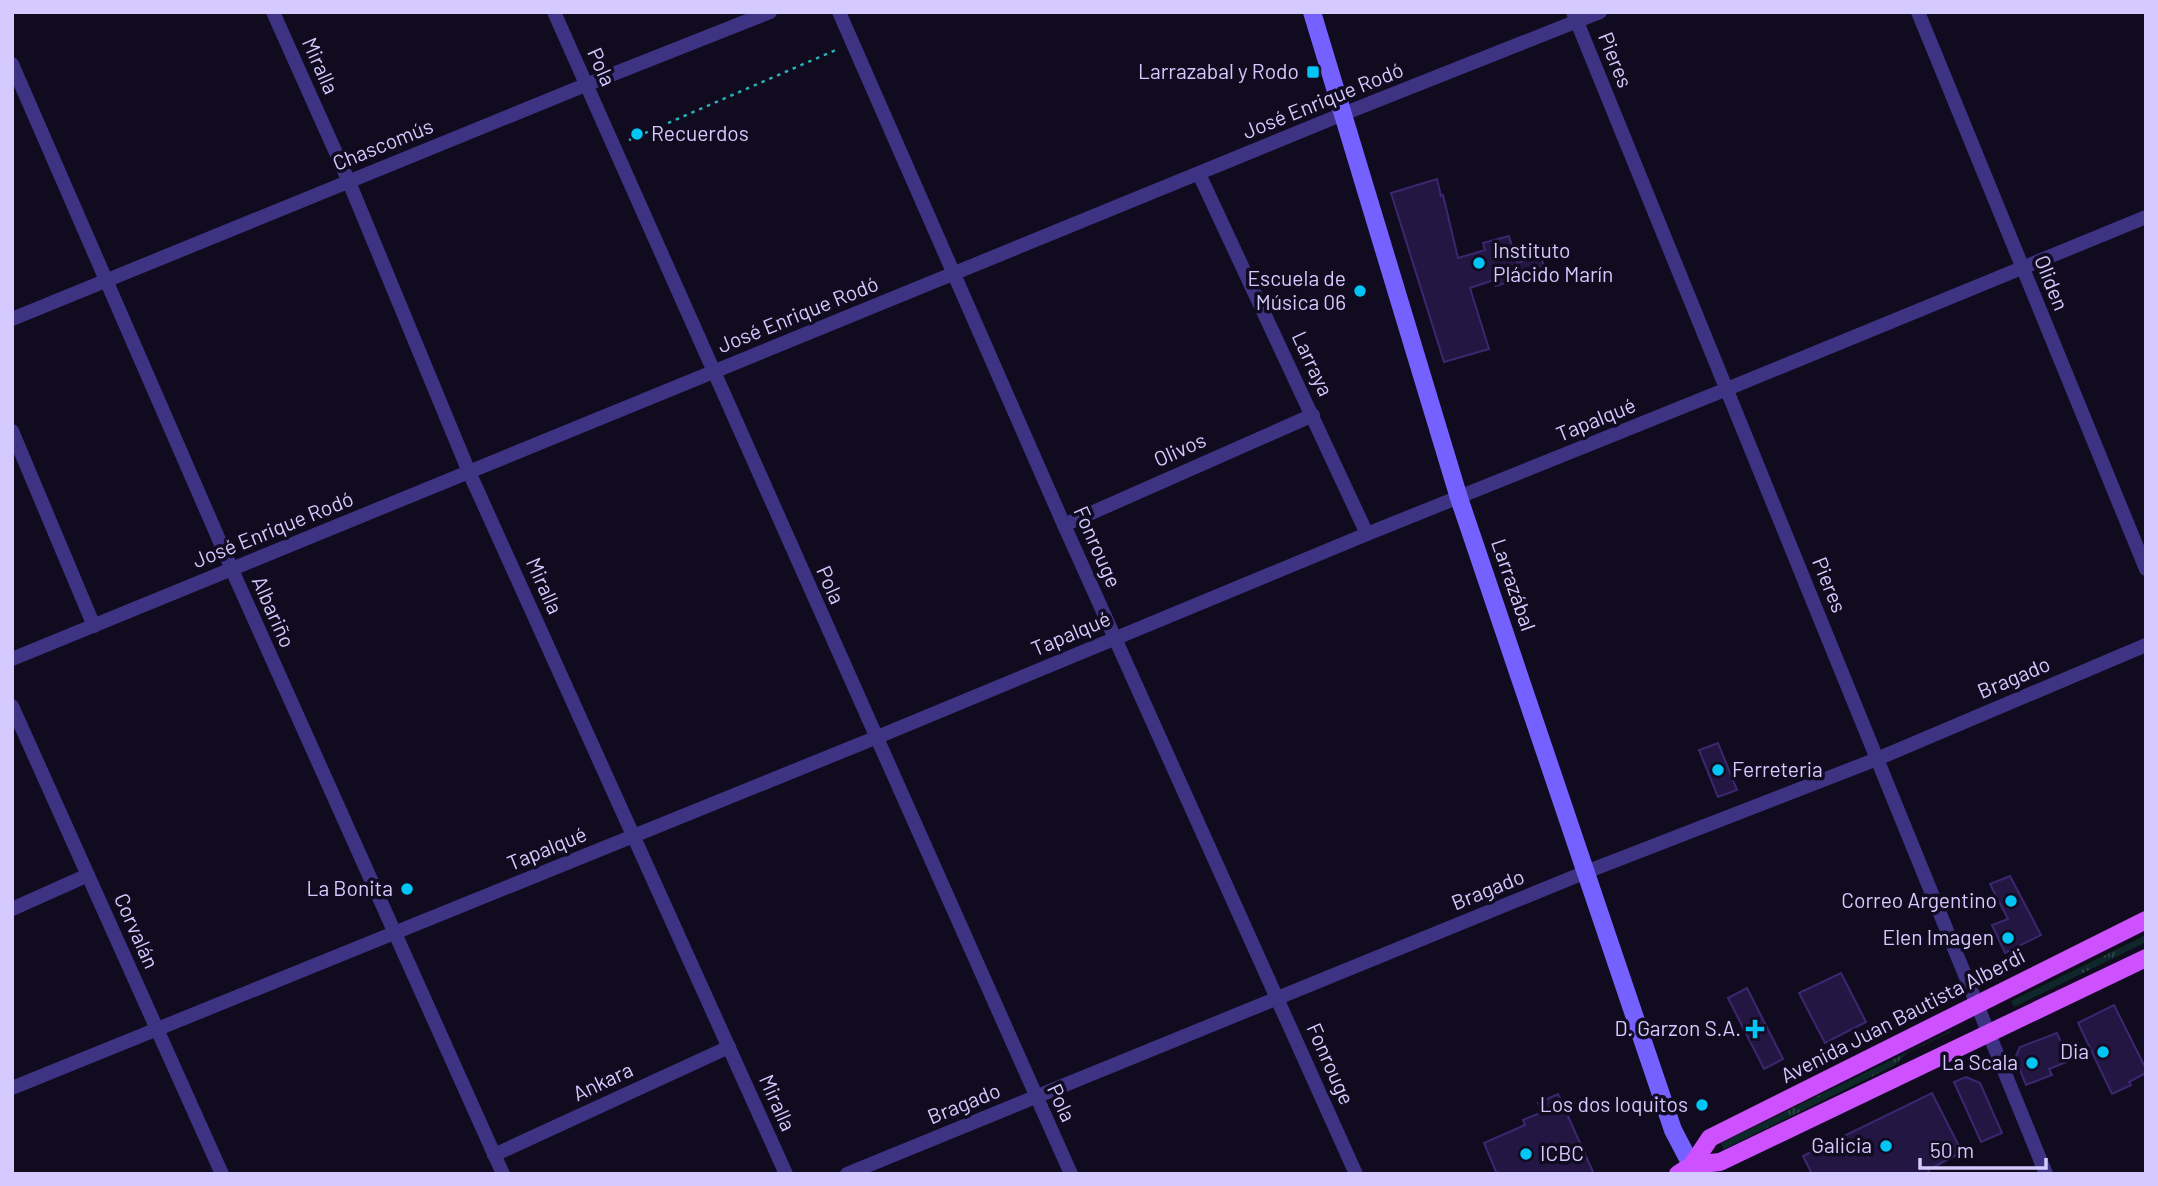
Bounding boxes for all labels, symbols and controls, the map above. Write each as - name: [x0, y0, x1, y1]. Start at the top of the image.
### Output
- street label: Pieres: [1594, 28, 1639, 91]
- street label: Miralla: [298, 33, 345, 97]
- street label: Pola: [583, 43, 622, 89]
- street label: José Enrique Rodó: [1238, 56, 1407, 143]
- place label: Larrazabal y Rodo: [1138, 58, 1299, 83]
- marker: Larrazabal y Rodo: [1305, 64, 1321, 80]
- street label: Chascomús: [329, 112, 436, 175]
- place label: Recuerdos: [651, 120, 749, 145]
- marker: Recuerdos: [629, 126, 645, 142]
- place label: Instituto Plácido Marín: [1493, 237, 1613, 286]
- street label: Oliden: [2030, 251, 2075, 314]
- marker: Instituto Plácido Marín: [1471, 255, 1487, 271]
- place label: Escuela de Música 06: [1247, 265, 1346, 314]
- street label: José Enrique Rodó: [713, 270, 882, 357]
- marker: Escuela de Música 06: [1352, 283, 1368, 299]
- street label: Larraya: [1288, 327, 1339, 400]
- street label: Tapalqué: [1552, 391, 1639, 446]
- street label: Olivos: [1149, 426, 1209, 471]
- street label: José Enrique Rodó: [188, 485, 357, 572]
- street label: Fonrouge: [1069, 502, 1127, 591]
- street label: Larrazábal: [1487, 535, 1542, 634]
- street label: Miralla: [522, 553, 569, 617]
- street label: Pieres: [1808, 553, 1853, 616]
- street label: Pola: [812, 561, 851, 607]
- street label: Albariño: [248, 572, 301, 651]
- street label: Tapalqué: [1027, 605, 1114, 660]
- street label: Bragado: [1973, 650, 2053, 703]
- place label: Ferreteria: [1732, 756, 1823, 781]
- marker: Ferreteria: [1710, 762, 1726, 778]
- street label: Tapalqué: [503, 820, 590, 875]
- street label: Bragado: [1447, 863, 1528, 915]
- place label: La Bonita: [306, 875, 393, 900]
- marker: La Bonita: [399, 881, 415, 897]
- place label: Correo Argentino: [1841, 887, 1997, 912]
- street label: Corvalán: [110, 889, 165, 972]
- marker: Correo Argentino: [2003, 893, 2019, 909]
- place label: Elen Imagen: [1882, 924, 1994, 949]
- marker: Elen Imagen: [2000, 930, 2016, 946]
- street label: Avenida Juan Bautista Alberdi: [1776, 942, 2029, 1087]
- place label: D. Garzon S.A.: [1614, 1015, 1741, 1040]
- street label: Fonrouge: [1302, 1019, 1360, 1108]
- marker: D. Garzon S.A.: [1747, 1021, 1763, 1037]
- place label: Dia: [2060, 1038, 2089, 1063]
- marker: Dia: [2095, 1044, 2111, 1060]
- place label: La Scala: [1942, 1049, 2018, 1074]
- marker: La Scala: [2024, 1055, 2040, 1071]
- street label: Ankara: [568, 1056, 636, 1105]
- street label: Miralla: [755, 1070, 802, 1134]
- street label: Bragado: [923, 1077, 1004, 1129]
- street label: Pola: [1043, 1079, 1082, 1125]
- place label: Los dos loquitos: [1540, 1091, 1688, 1116]
- marker: Los dos loquitos: [1694, 1097, 1710, 1113]
- scale bar: [1920, 1126, 2046, 1170]
- place label: Galicia: [1811, 1132, 1872, 1157]
- text: 50 m: [1930, 1137, 1974, 1162]
- marker: Galicia: [1878, 1138, 1894, 1154]
- place label: ICBC: [1540, 1140, 1584, 1165]
- marker: ICBC: [1518, 1146, 1534, 1162]

